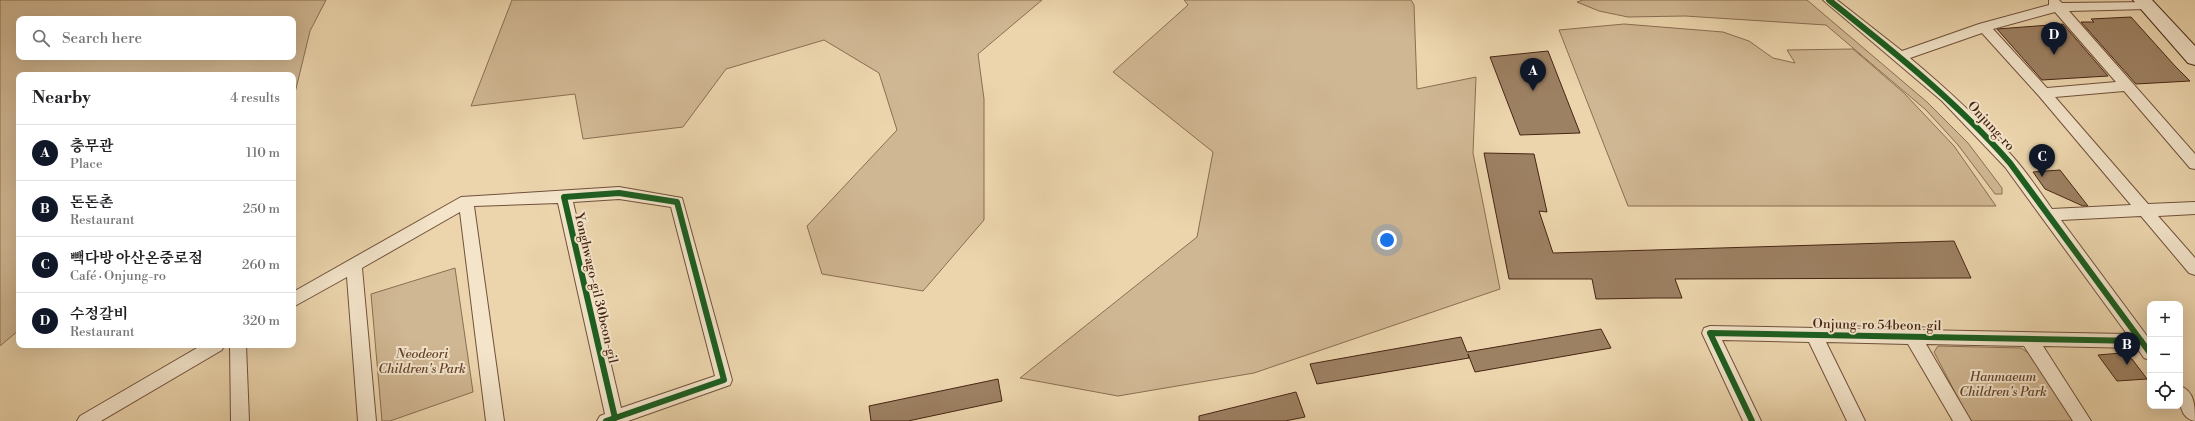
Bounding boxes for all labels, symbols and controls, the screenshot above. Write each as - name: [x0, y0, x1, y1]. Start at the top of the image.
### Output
- search box: [16, 16, 296, 60]
- pin: D: [2041, 22, 2067, 55]
- icon: search: [30, 27, 52, 49]
- text: Search here: [62, 29, 142, 48]
- pin: A: [1520, 58, 1546, 91]
- text: Nearby: [32, 87, 91, 109]
- text: 4 results: [230, 90, 280, 106]
- street label: Onjung-ro: [1964, 98, 2018, 154]
- text: 충무관: [70, 137, 113, 156]
- pin: C: [2029, 144, 2055, 177]
- text: A: [40, 145, 50, 161]
- text: 110 m: [246, 145, 280, 161]
- text: Place: [70, 156, 102, 172]
- text: 돈돈촌: [70, 193, 113, 212]
- text: B: [40, 201, 50, 217]
- text: 250 m: [243, 201, 280, 217]
- street label: Yonghwago-gil 30beon-gil: [571, 210, 621, 365]
- text: Restaurant: [70, 212, 135, 228]
- your location: [1377, 230, 1397, 250]
- text: 빽다방 아산온중로점: [70, 249, 203, 268]
- text: C: [40, 257, 50, 273]
- text: 260 m: [242, 257, 280, 273]
- text: Café · Onjung-ro: [70, 268, 166, 284]
- map controls: [2147, 301, 2183, 409]
- button: +: [2147, 301, 2183, 337]
- text: 수정갈비: [70, 305, 128, 324]
- text: D: [40, 313, 50, 329]
- text: 320 m: [243, 313, 280, 329]
- street label: Onjung-ro 54beon-gil: [1812, 316, 1942, 334]
- text: Restaurant: [70, 324, 135, 340]
- pin: B: [2114, 332, 2140, 365]
- button: −: [2147, 337, 2183, 373]
- park label: Neodeori Children's Park: [378, 346, 466, 377]
- park label: Hanmaeum Children's Park: [1959, 369, 2047, 400]
- button: locate: [2147, 373, 2183, 409]

